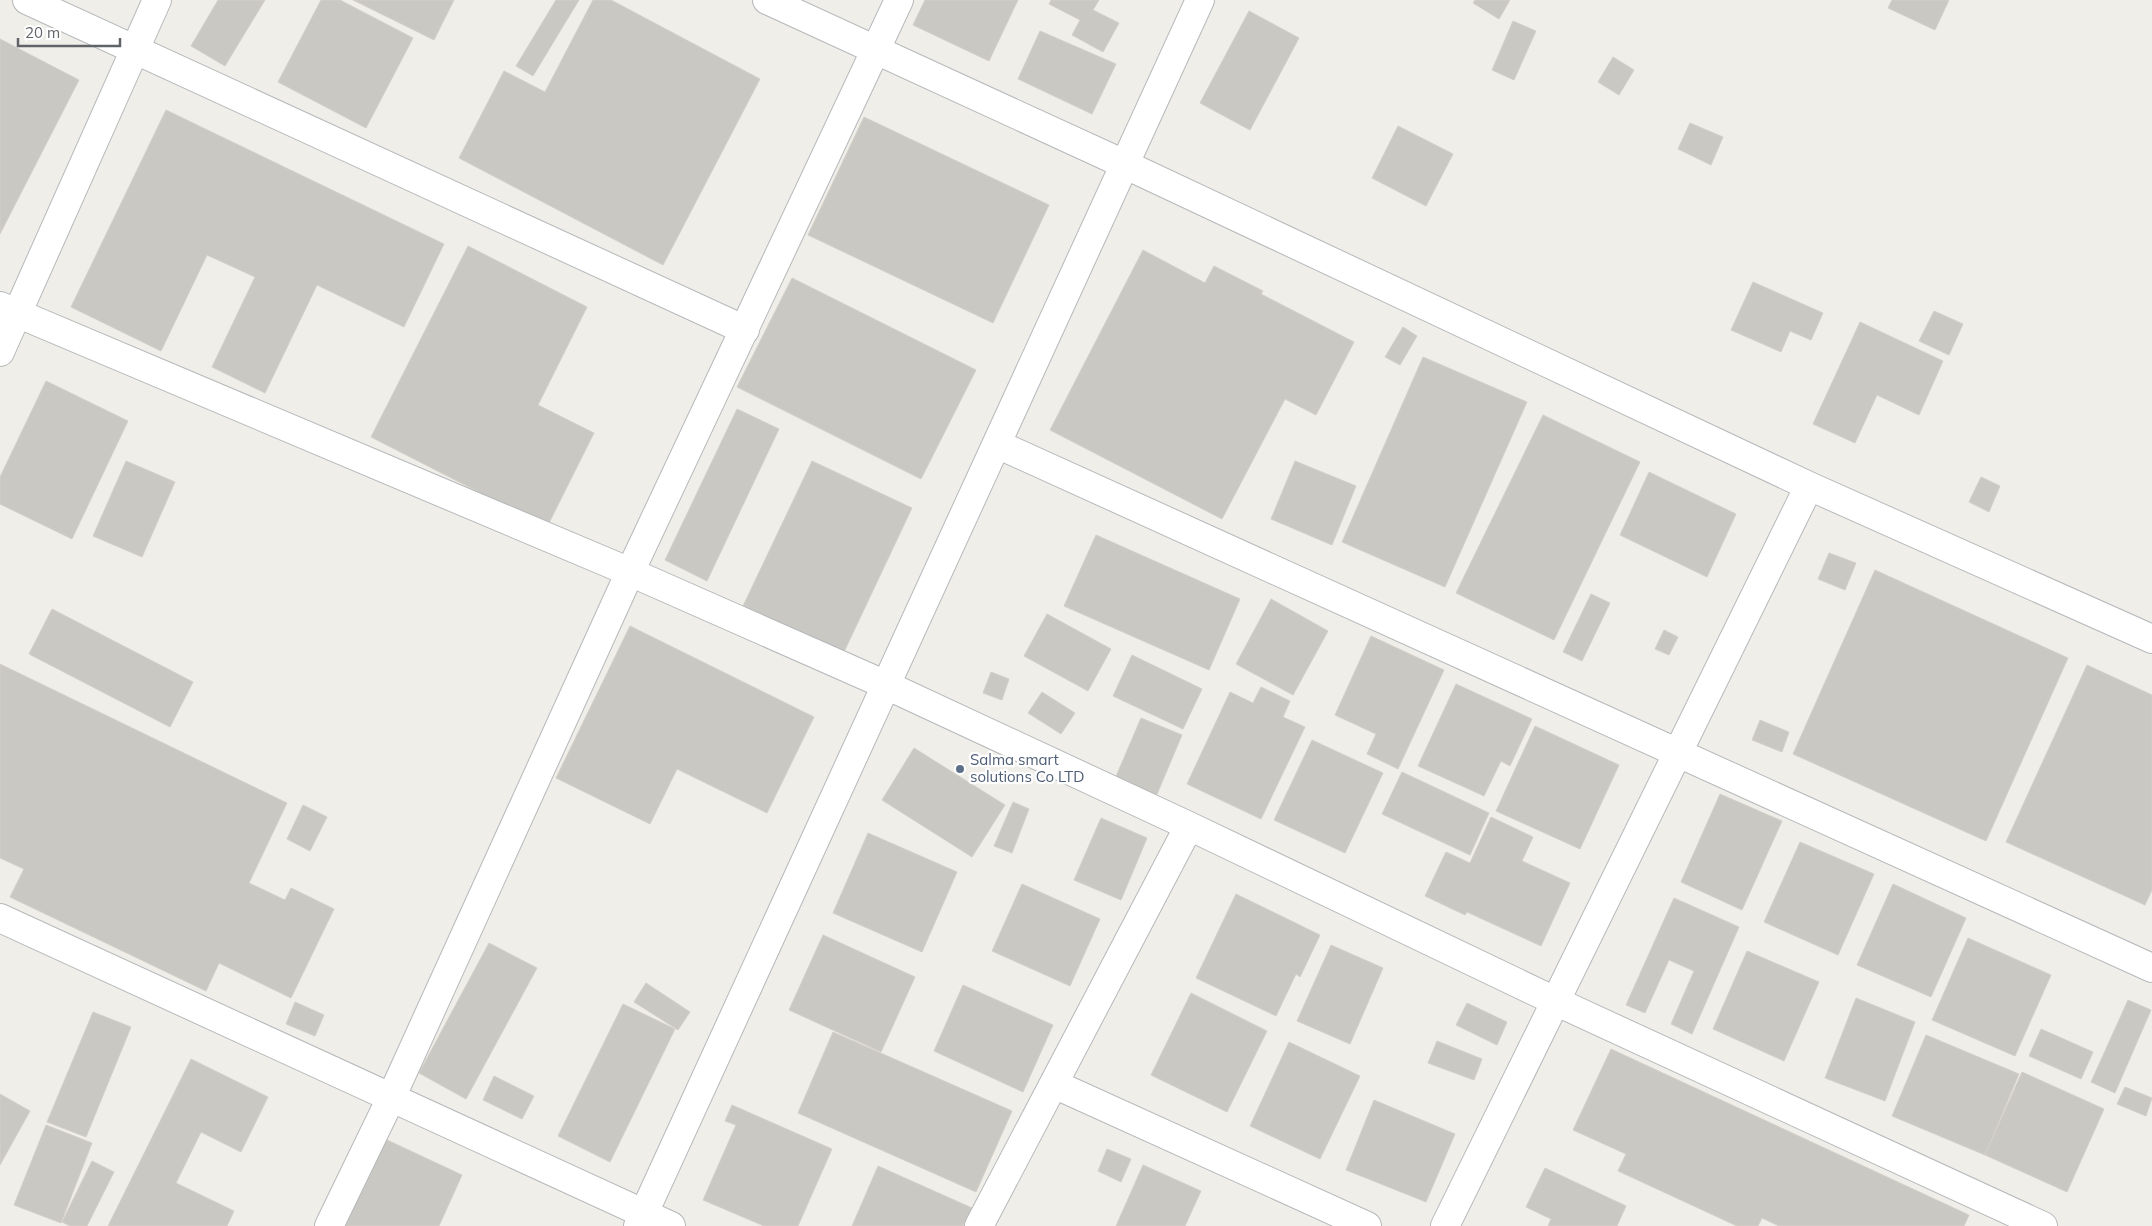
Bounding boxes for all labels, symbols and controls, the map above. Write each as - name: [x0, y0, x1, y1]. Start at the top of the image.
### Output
- scale bar: [18, 15, 120, 47]
- text: 20 m: [25, 23, 60, 42]
- place label: Salma smart solutions Co LTD: [970, 750, 1085, 786]
- marker: Salma smart solutions Co LTD: [954, 763, 966, 775]

